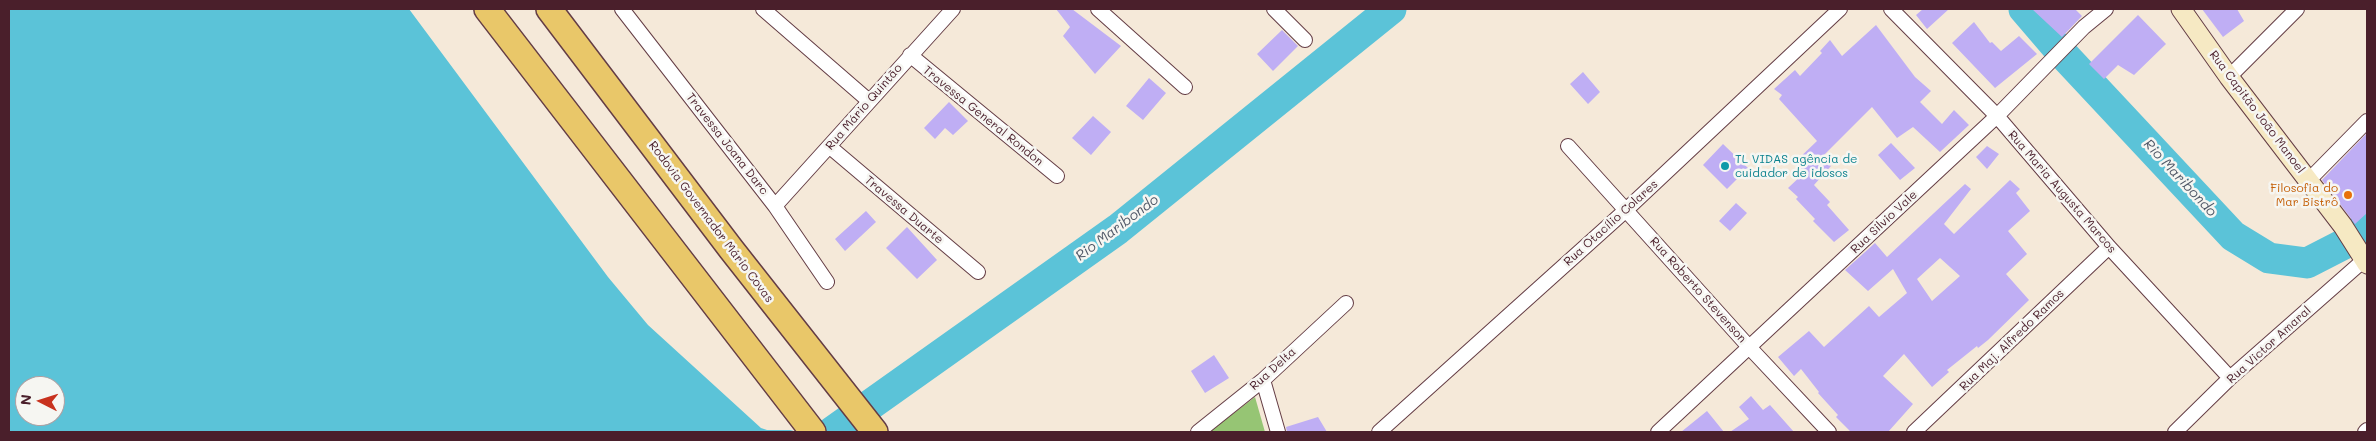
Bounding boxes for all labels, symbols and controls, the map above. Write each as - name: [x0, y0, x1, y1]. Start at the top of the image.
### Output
- street label: Rua Capitão João Manoel: [2206, 48, 2308, 176]
- street label: Rua Mário Quintão: [823, 61, 905, 153]
- street label: Travessa General Rondon: [920, 63, 1046, 169]
- street label: Travessa Joana Darc: [683, 90, 771, 198]
- street label: Rua Maria Augusta Marcos: [2005, 128, 2119, 256]
- water label: Rio Maribondo: [2140, 136, 2220, 220]
- street label: Rodovia Governador Mário Covas: [646, 138, 776, 306]
- place label: TL VIDAS agência de cuidador de idosos: [1735, 152, 1858, 180]
- marker: TL VIDAS agência de cuidador de idosos: [1719, 160, 1731, 172]
- street label: Travessa Duarte: [862, 173, 946, 247]
- street label: Rua Otacílio Colares: [1561, 177, 1661, 269]
- place label: Filosofia do Mar Bistrô: [2270, 181, 2338, 209]
- street label: Rua Silvio Vale: [1848, 188, 1920, 256]
- marker: Filosofia do Mar Bistrô: [2342, 189, 2354, 201]
- water label: Rio Maribondo: [1072, 191, 1162, 265]
- street label: Rua Roberto Stevenson: [1647, 234, 1749, 346]
- street label: Rua Maj. Alfredo Ramos: [1957, 286, 2067, 394]
- street label: Rua Victor Amaral: [2224, 303, 2314, 387]
- street label: Rua Delta: [1247, 345, 1299, 393]
- north arrow: [15, 376, 65, 426]
- text: N: [16, 394, 35, 406]

